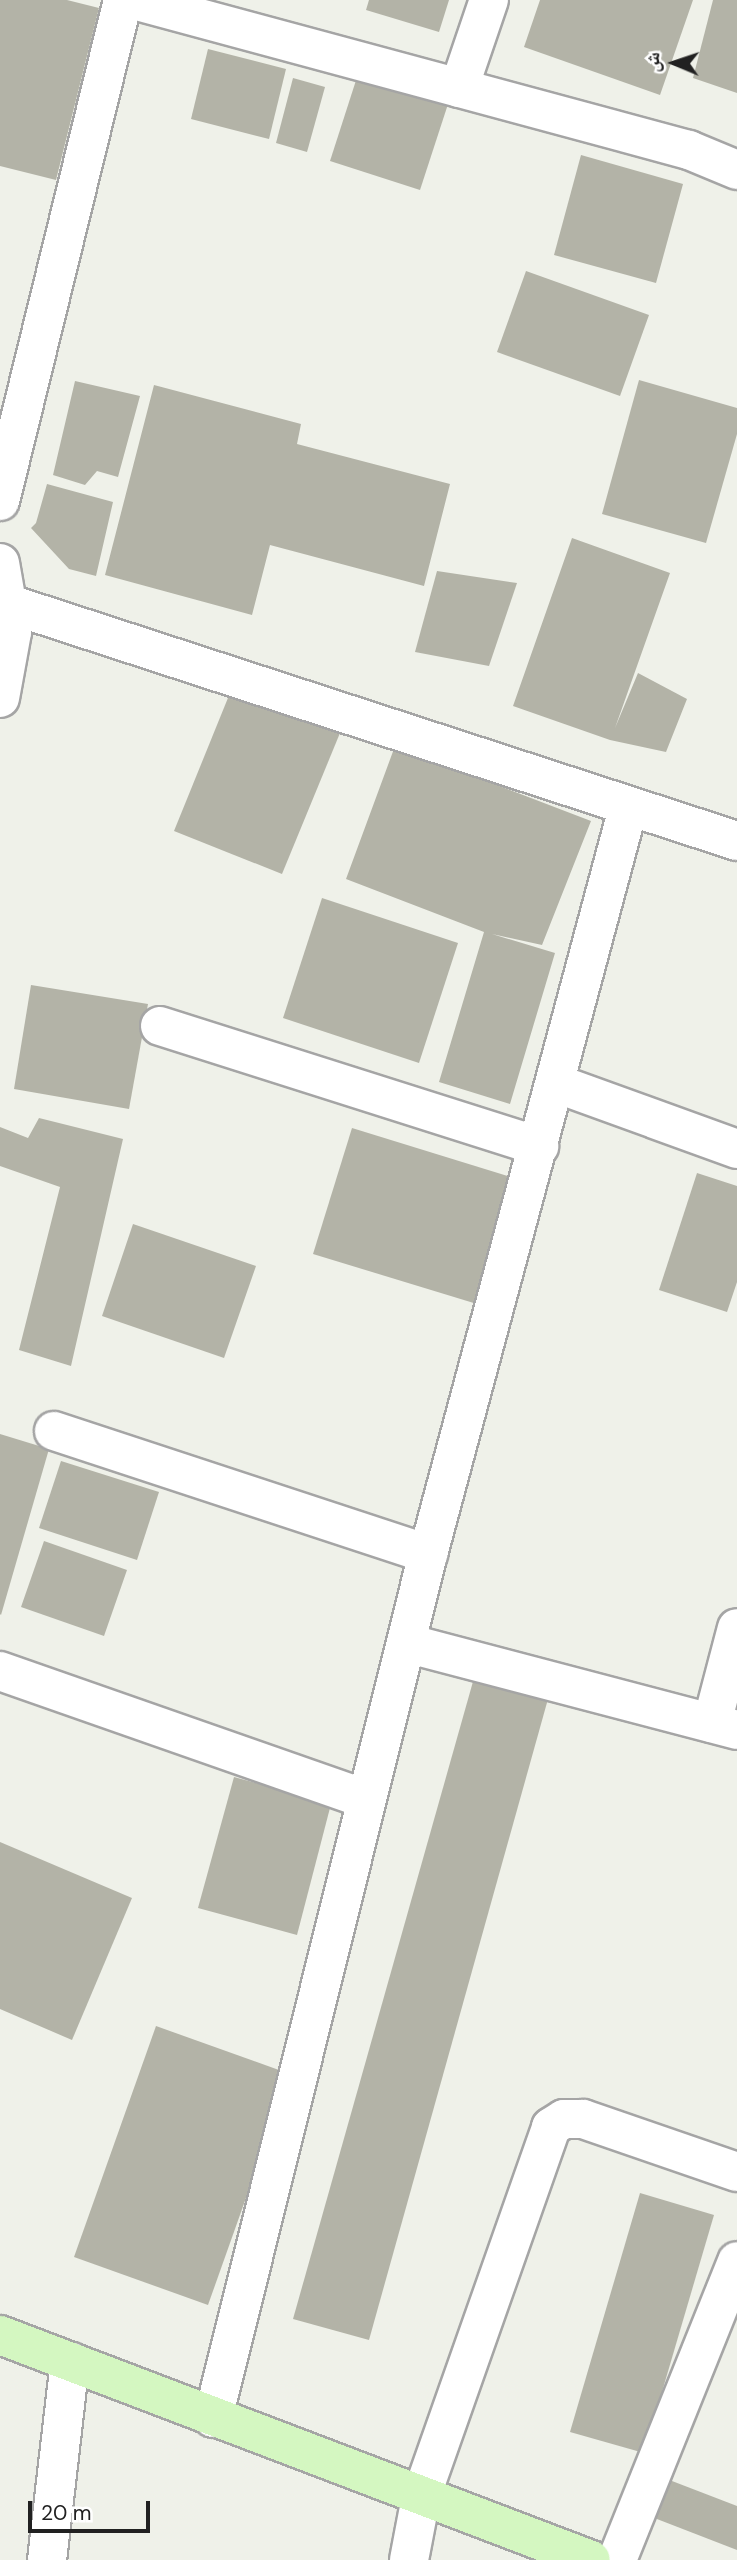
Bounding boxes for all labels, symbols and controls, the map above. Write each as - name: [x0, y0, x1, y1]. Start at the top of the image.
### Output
- north arrow: [639, 28, 709, 98]
- text: ش: [640, 52, 665, 73]
- scale bar: [32, 2486, 154, 2530]
- text: 20 m: [41, 2499, 92, 2527]

